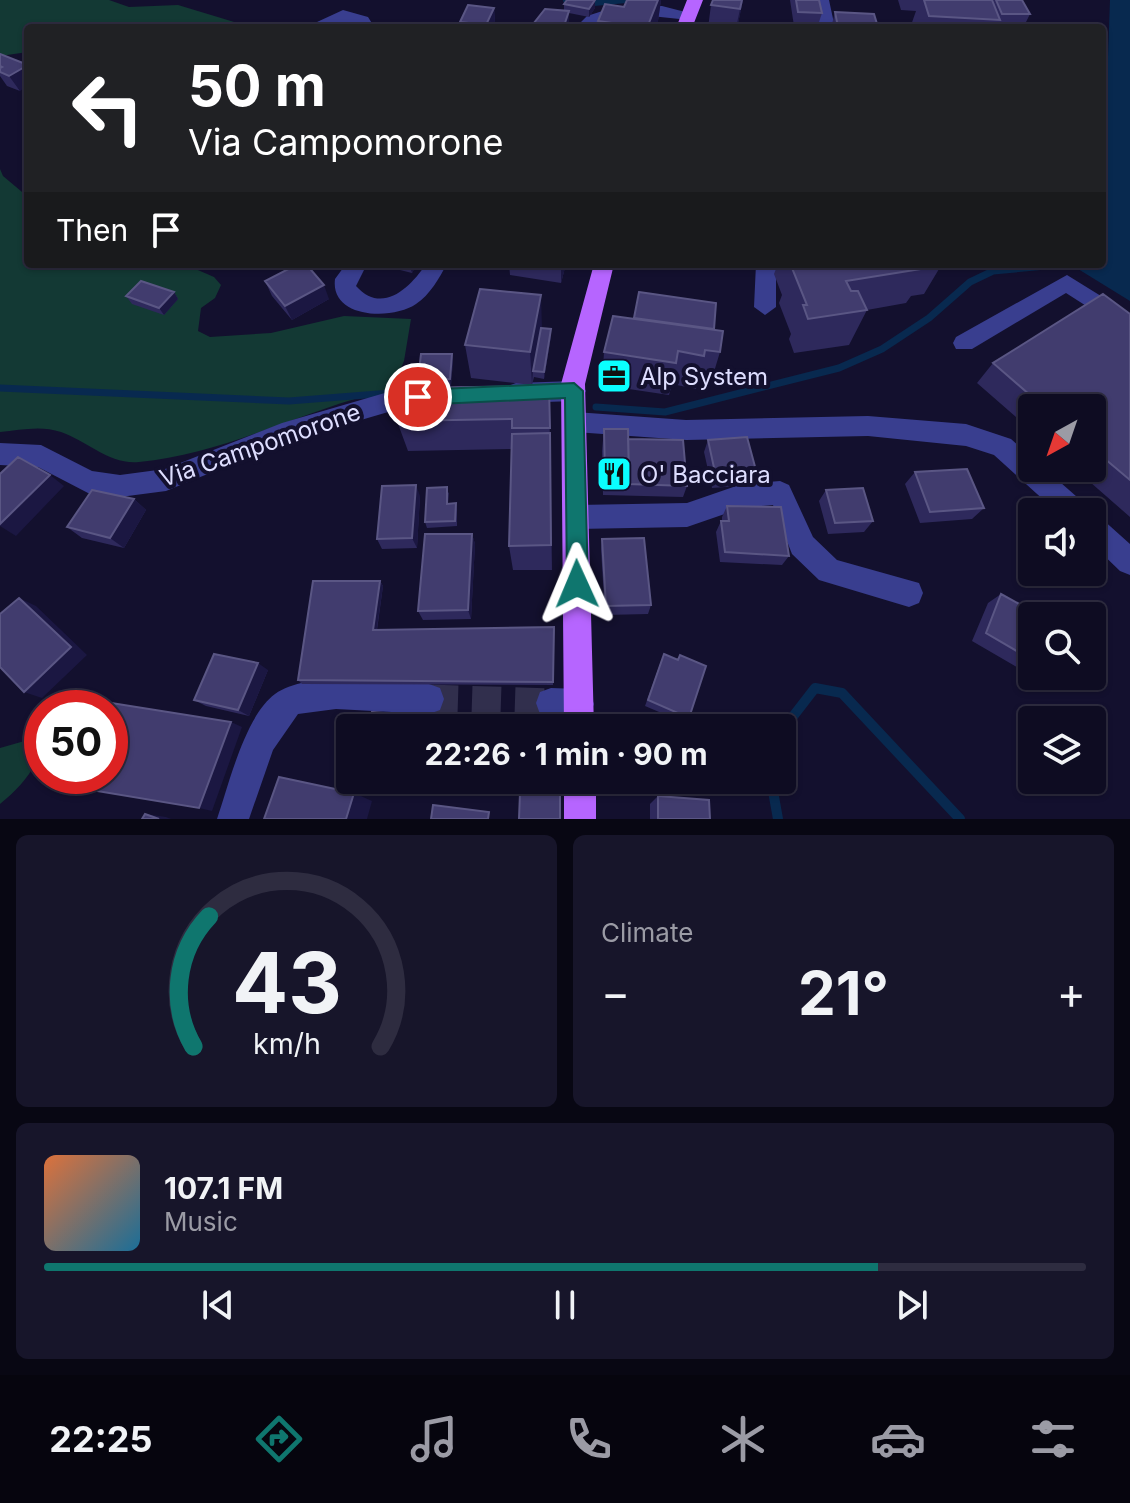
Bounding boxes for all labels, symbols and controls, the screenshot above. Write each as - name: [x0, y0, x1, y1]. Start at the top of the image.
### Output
- text: 50 m: [188, 52, 326, 120]
- icon: left: [56, 56, 160, 160]
- text: Via Campomorone: [188, 120, 504, 164]
- icon: arrive: [144, 208, 188, 252]
- text: Then: [56, 212, 128, 248]
- office icon: Alp System: [595, 357, 633, 395]
- place label: Alp System: [640, 362, 768, 391]
- pin: [384, 363, 452, 431]
- icon: arrive: [396, 375, 440, 419]
- north arrow: [1018, 394, 1106, 482]
- map controls: [1018, 394, 1106, 794]
- street label: Via Campomorone: [156, 397, 364, 493]
- restaurant icon: O' Bacciara: [595, 455, 633, 493]
- place label: O' Bacciara: [640, 460, 771, 489]
- button: sound: [1018, 498, 1106, 586]
- position arrow: [535, 542, 619, 626]
- button: search: [1018, 602, 1106, 690]
- speed limit sign: 50: [24, 690, 128, 794]
- button: layers: [1018, 706, 1106, 794]
- text: 22:26 · 1 min · 90 m: [424, 736, 708, 772]
- text: Climate: [601, 917, 693, 948]
- text: 43: [232, 932, 341, 1033]
- text: 21°: [798, 957, 889, 1029]
- text: −: [601, 966, 630, 1020]
- text: +: [1057, 966, 1086, 1020]
- text: km/h: [253, 1026, 320, 1061]
- text: 107.1 FM: [164, 1170, 283, 1206]
- text: Music: [164, 1206, 238, 1237]
- icon: previous: [196, 1283, 240, 1327]
- icon: pause: [543, 1283, 587, 1327]
- icon: next: [890, 1283, 934, 1327]
- icon: directions: [251, 1411, 307, 1467]
- icon: music: [406, 1411, 462, 1467]
- icon: phone: [561, 1411, 617, 1467]
- icon: climate: [715, 1411, 771, 1467]
- icon: car: [870, 1411, 926, 1467]
- icon: filters: [1025, 1411, 1081, 1467]
- text: 22:25: [49, 1417, 152, 1461]

